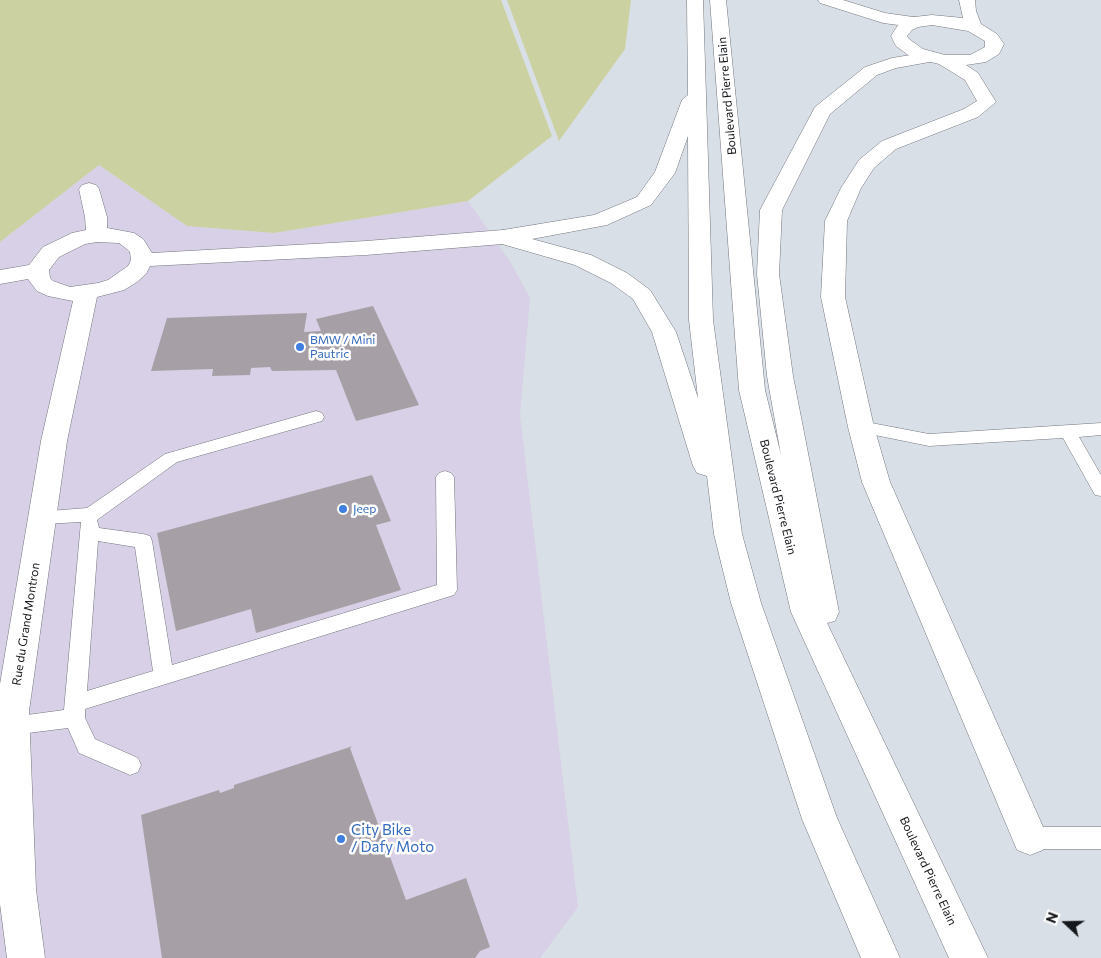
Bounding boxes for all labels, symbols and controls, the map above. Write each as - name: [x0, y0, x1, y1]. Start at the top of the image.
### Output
- street label: Boulevard Pierre Elain: [715, 36, 739, 156]
- place label: BMW / Mini Pautric: [310, 333, 375, 361]
- marker: BMW / Mini Pautric: [294, 341, 306, 353]
- street label: Boulevard Pierre Elain: [757, 438, 799, 556]
- place label: Jeep: [353, 502, 376, 516]
- marker: Jeep: [337, 503, 349, 515]
- street label: Rue du Grand Montron: [9, 562, 43, 686]
- street label: Boulevard Pierre Elain: [896, 814, 960, 928]
- place label: City Bike / Dafy Moto: [351, 821, 434, 856]
- marker: City Bike / Dafy Moto: [335, 833, 347, 845]
- north arrow: [1041, 898, 1091, 948]
- text: N: [1042, 909, 1061, 925]

